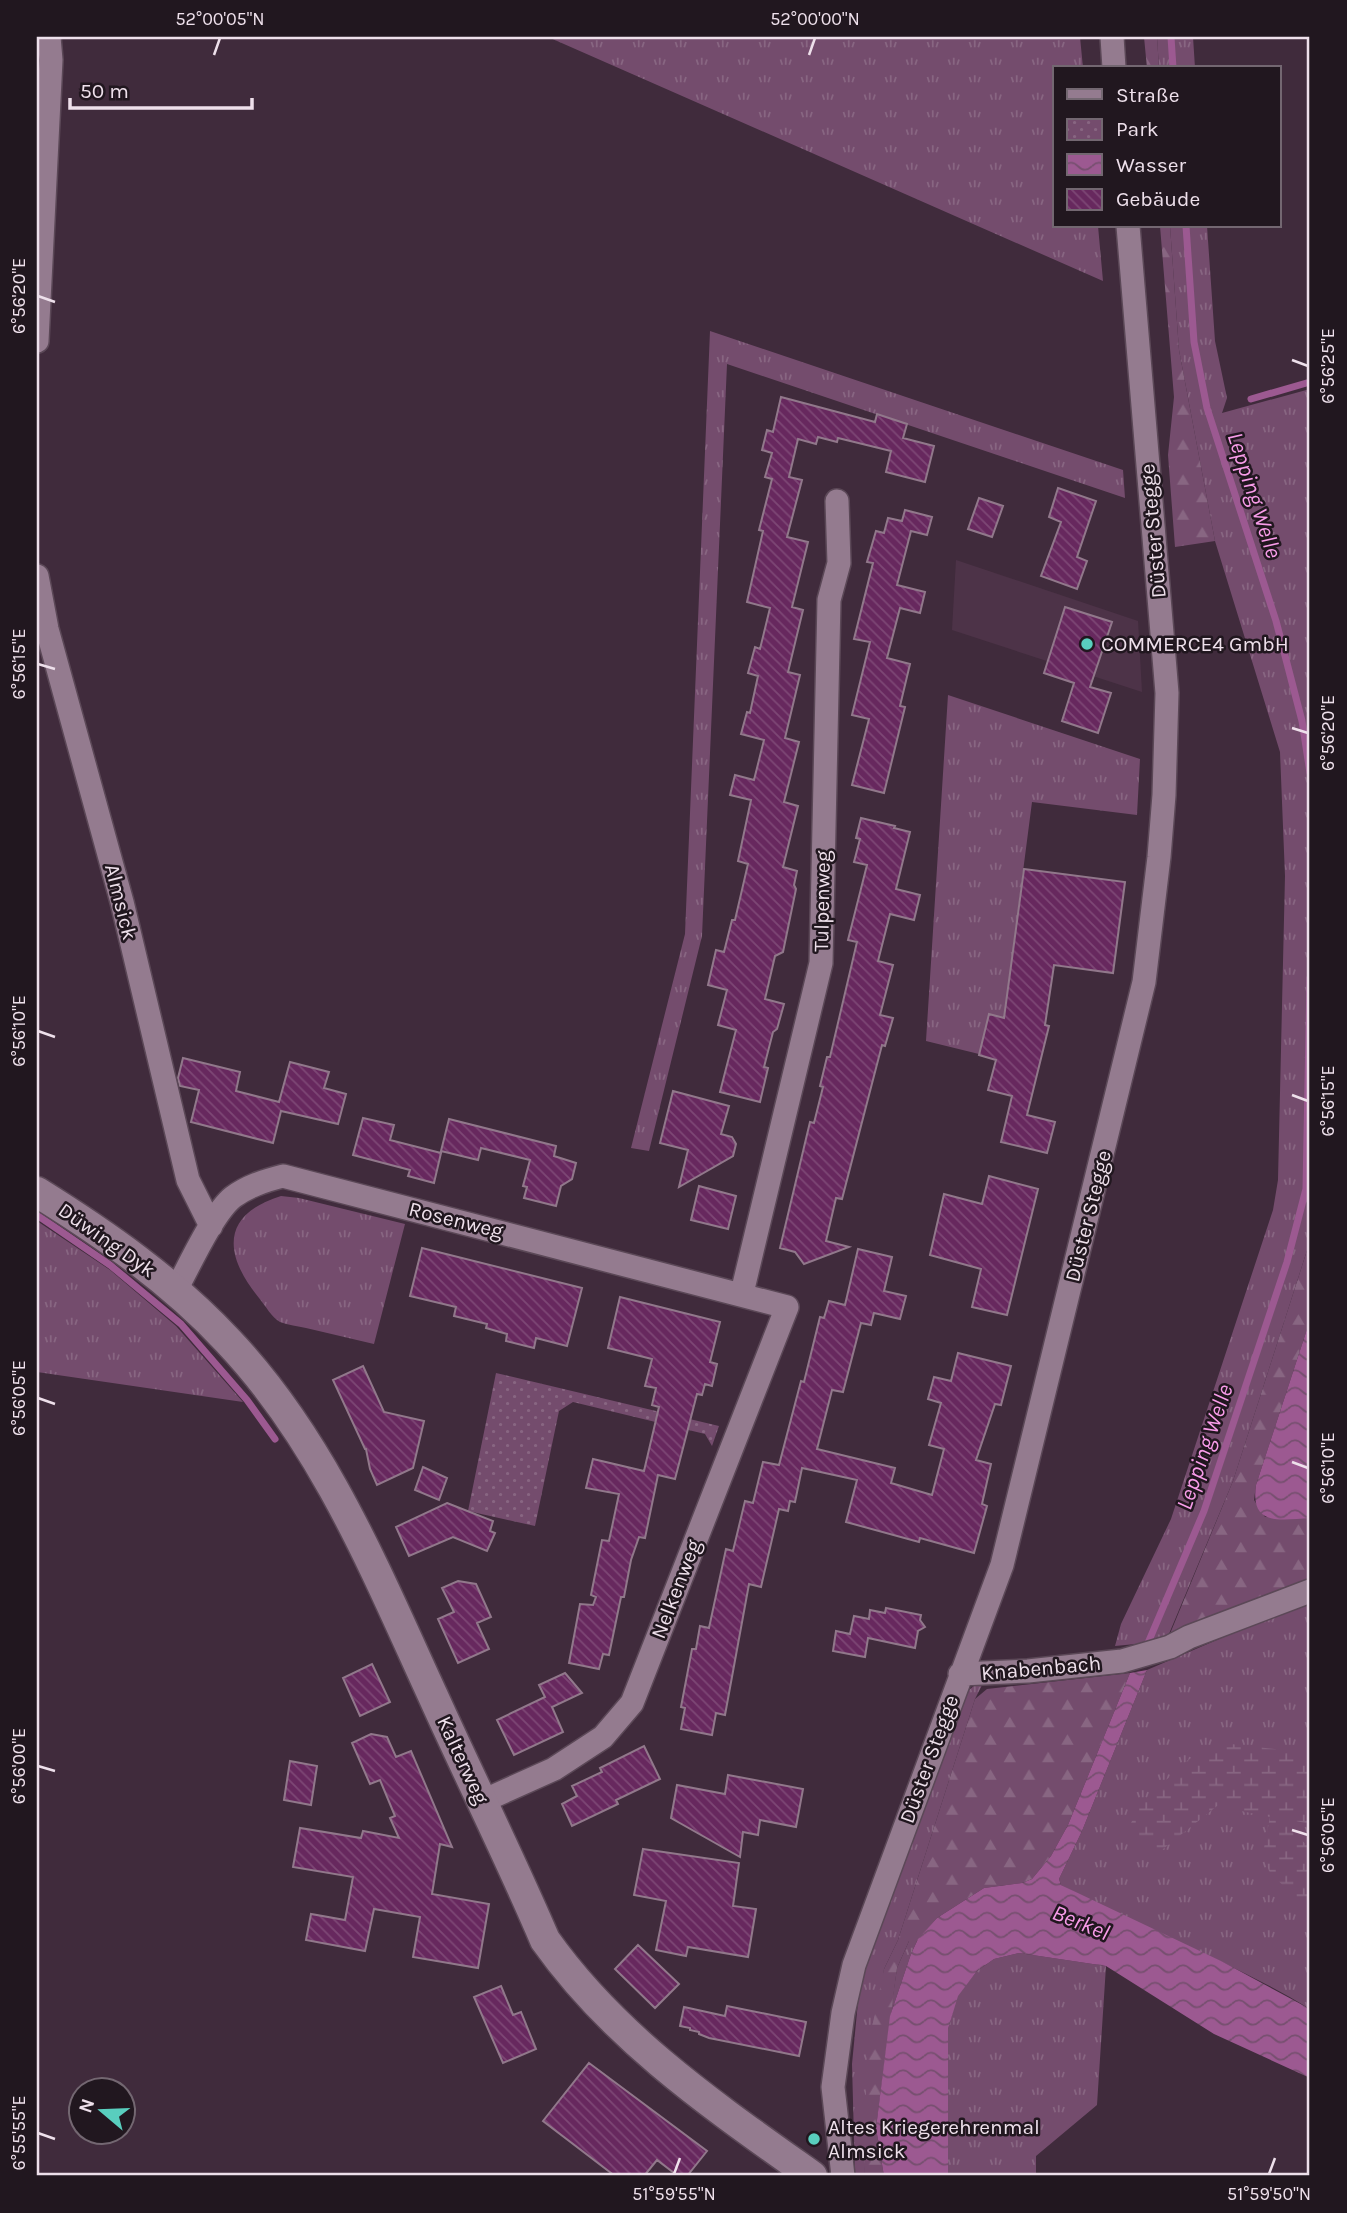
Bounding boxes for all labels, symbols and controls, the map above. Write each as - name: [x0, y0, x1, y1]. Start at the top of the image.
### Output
- text: 52°00'05"N: [175, 8, 265, 30]
- text: 52°00'00"N: [770, 8, 860, 30]
- scale bar: [70, 66, 252, 110]
- legend: [1053, 66, 1280, 228]
- text: 50 m: [80, 79, 129, 103]
- text: Straße: [1116, 83, 1179, 107]
- text: Park: [1116, 117, 1159, 141]
- text: Wasser: [1116, 153, 1187, 177]
- text: Gebäude: [1116, 187, 1200, 211]
- text: 6°56'20"E: [8, 258, 30, 334]
- text: 6°56'25"E: [1317, 328, 1339, 404]
- water label: Lepping Welle: [1221, 429, 1288, 562]
- street label: Düster Stegge: [1135, 463, 1171, 599]
- text: 6°56'15"E: [8, 628, 30, 700]
- place label: COMMERCE4 GmbH: [1101, 632, 1289, 656]
- marker: COMMERCE4 GmbH: [1079, 636, 1095, 652]
- text: 6°56'20"E: [1317, 695, 1339, 771]
- street label: Tulpenweg: [809, 850, 835, 952]
- street label: Almsick: [100, 861, 142, 943]
- text: 6°56'10"E: [8, 995, 30, 1067]
- text: 6°56'15"E: [1317, 1065, 1339, 1137]
- street label: Düster Stegge: [1060, 1148, 1116, 1284]
- street label: Rosenweg: [406, 1197, 506, 1243]
- street label: Düwing Dyk: [54, 1198, 160, 1282]
- text: 6°56'05"E: [8, 1360, 30, 1436]
- water label: Lepping Welle: [1170, 1381, 1239, 1513]
- text: 6°56'10"E: [1317, 1432, 1339, 1504]
- street label: Nelkenweg: [646, 1536, 706, 1642]
- street label: Knabenbach: [980, 1651, 1102, 1685]
- street label: Düster Stegge: [895, 1692, 963, 1826]
- street label: Kalterweg: [432, 1712, 494, 1808]
- text: 6°56'00"E: [8, 1728, 30, 1804]
- text: 6°56'05"E: [1317, 1797, 1339, 1873]
- water label: Berkel: [1048, 1899, 1114, 1946]
- north arrow: [66, 2076, 136, 2146]
- text: 6°55'55"E: [8, 2095, 30, 2171]
- text: N: [74, 2096, 99, 2116]
- place label: Altes Kriegerehrenmal Almsick: [828, 2115, 1040, 2163]
- marker: Altes Kriegerehrenmal Almsick: [806, 2131, 822, 2147]
- text: 51°59'55"N: [632, 2183, 716, 2205]
- text: 51°59'50"N: [1227, 2183, 1311, 2205]

